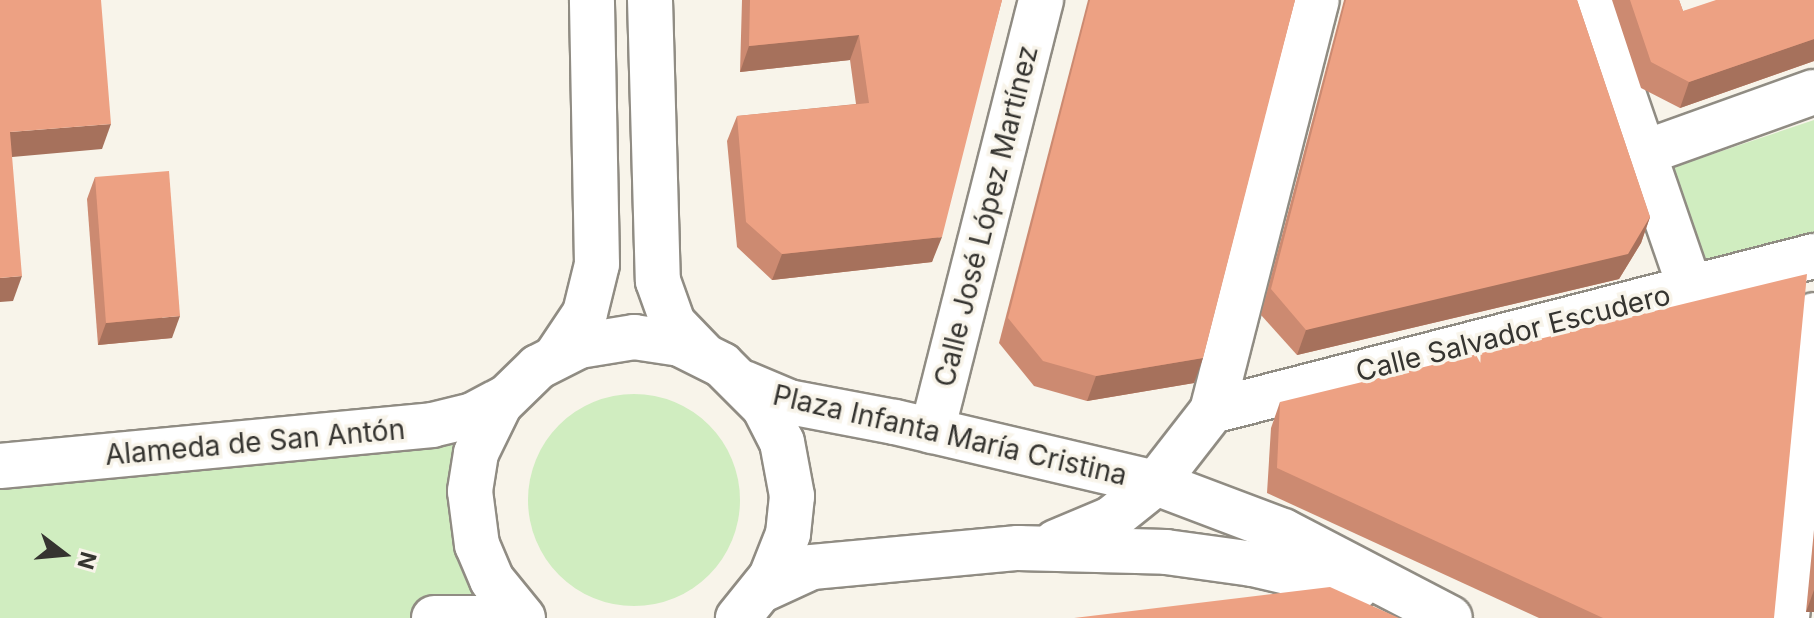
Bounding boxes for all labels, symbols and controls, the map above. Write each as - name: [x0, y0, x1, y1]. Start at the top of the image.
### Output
- street label: Calle José López Martínez: [927, 42, 1045, 390]
- street label: Calle Salvador Escudero: [1352, 278, 1674, 388]
- street label: Plaza Infanta María Cristina: [770, 378, 1130, 492]
- street label: Alameda de San Antón: [104, 412, 406, 472]
- north arrow: [24, 514, 104, 594]
- text: N: [72, 549, 102, 572]

